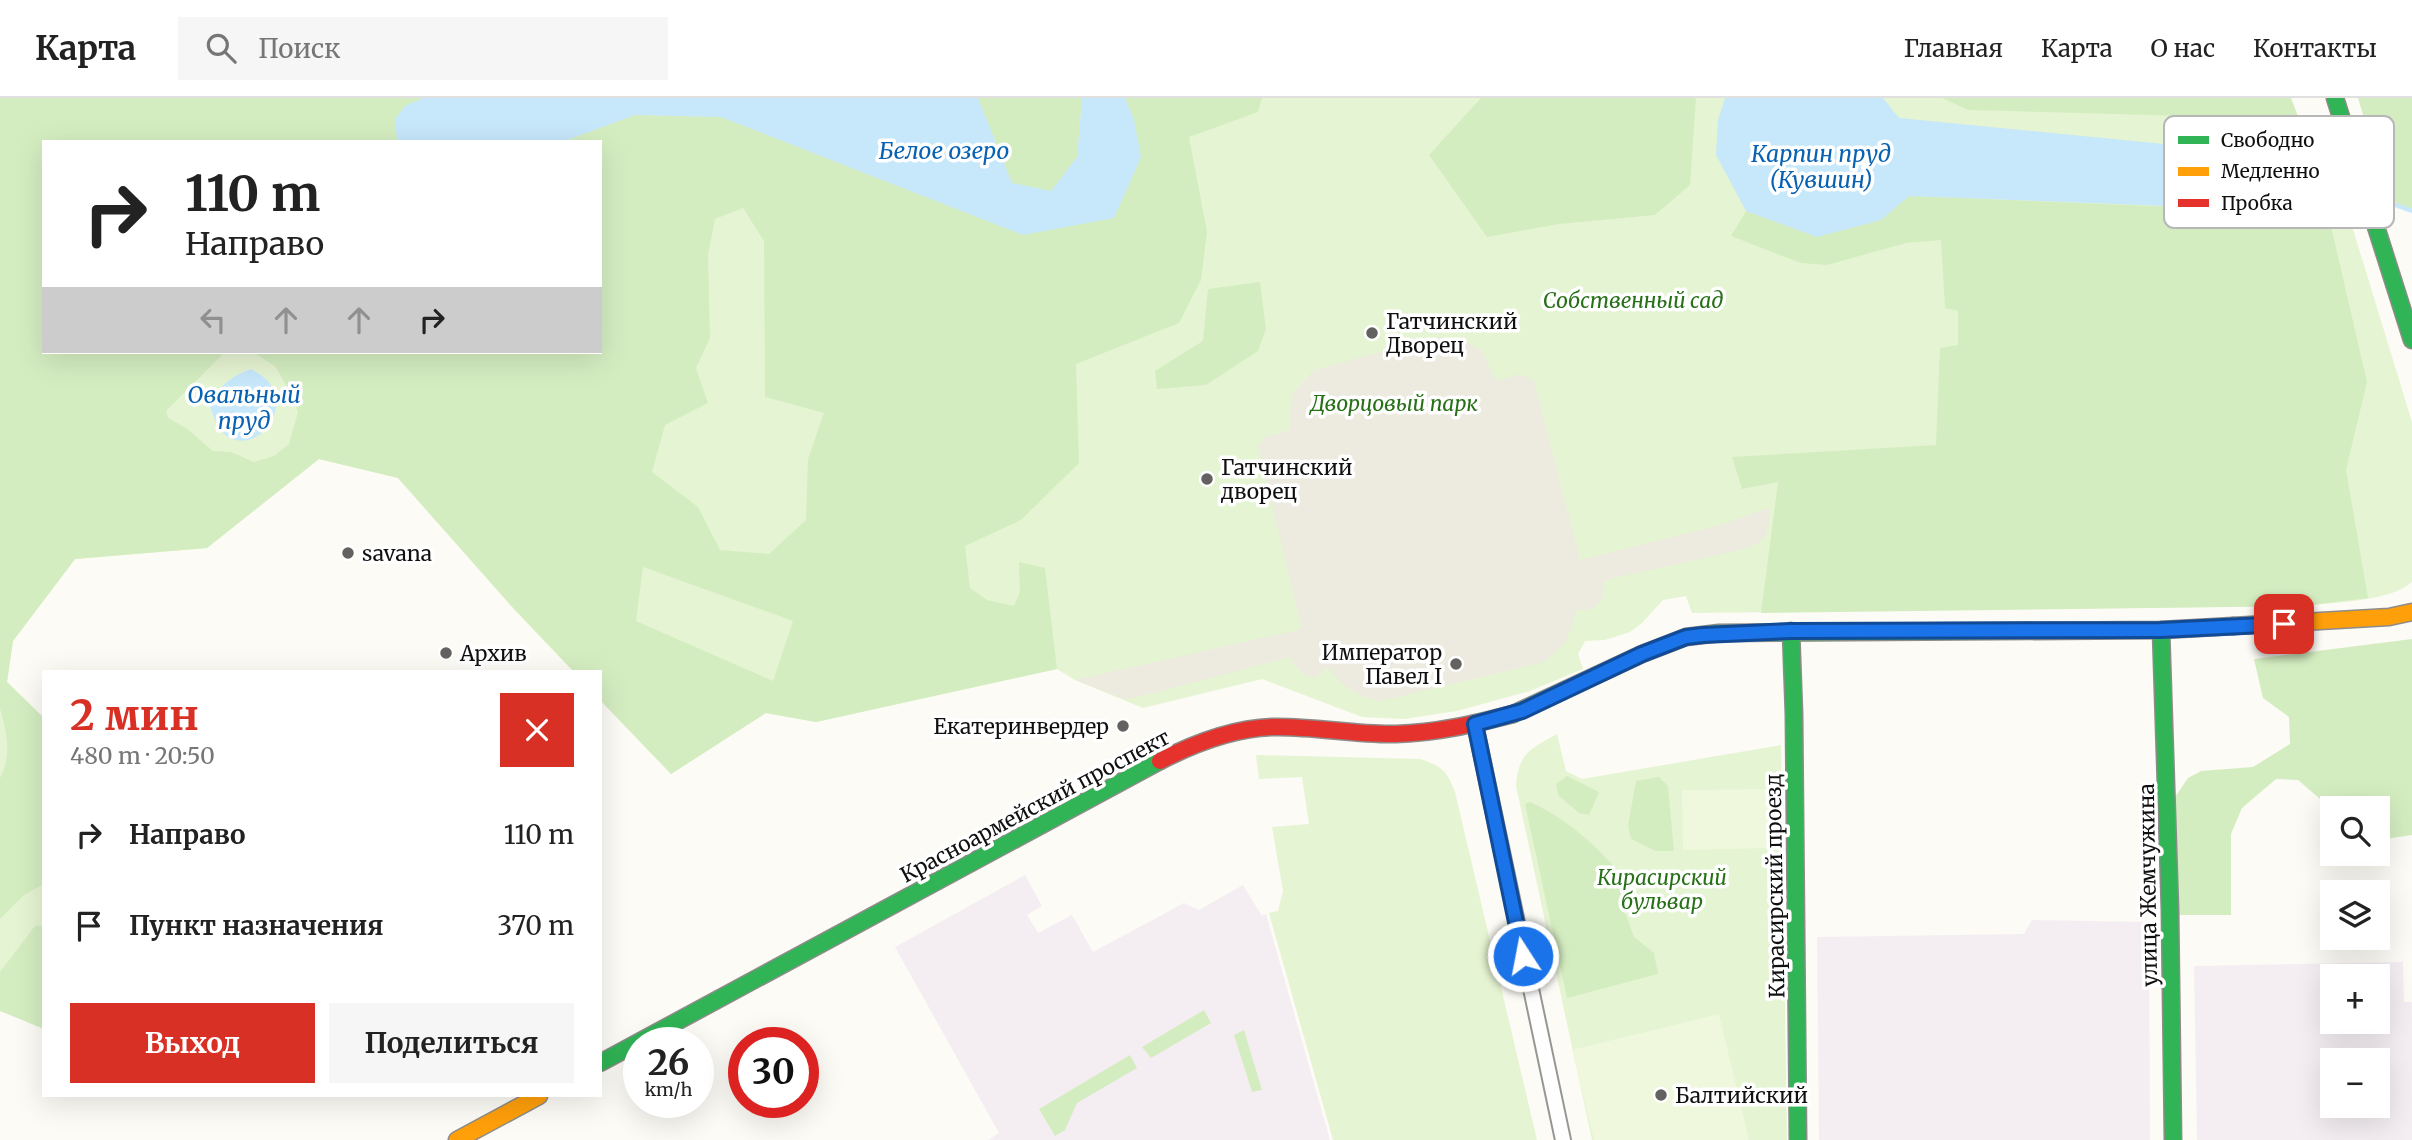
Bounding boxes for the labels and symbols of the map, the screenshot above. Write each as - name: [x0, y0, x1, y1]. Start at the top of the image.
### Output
- legend: [2164, 116, 2394, 228]
- text: Свободно: [2221, 128, 2314, 152]
- water label: Белое озеро: [879, 136, 1009, 165]
- water label: Карпин пруд (Кувшин): [1751, 139, 1891, 194]
- text: Медленно: [2221, 159, 2320, 183]
- text: Пробка: [2221, 191, 2293, 215]
- park label: Собственный сад: [1543, 287, 1723, 314]
- place label: Гатчинский Дворец: [1386, 308, 1517, 359]
- marker: Гатчинский Дворец: [1364, 325, 1380, 341]
- water label: Овальный пруд: [187, 380, 301, 435]
- park label: Дворцовый парк: [1308, 390, 1478, 417]
- place label: Гатчинский дворец: [1220, 454, 1352, 505]
- marker: Гатчинский дворец: [1199, 471, 1215, 487]
- place label: savana: [362, 540, 432, 567]
- marker: savana: [340, 545, 356, 561]
- pin: [2254, 594, 2314, 654]
- place label: Император Павел I: [1322, 639, 1442, 690]
- place label: Архив: [459, 640, 527, 667]
- marker: Архив: [438, 645, 454, 661]
- marker: Император Павел I: [1448, 656, 1464, 672]
- place label: Екатеринвердер: [933, 713, 1109, 740]
- marker: Екатеринвердер: [1115, 718, 1131, 734]
- street label: Красноармейский проспект: [896, 723, 1174, 889]
- street label: Кирасирский проезд: [1760, 773, 1790, 999]
- street label: улица Жемчужина: [2133, 783, 2163, 987]
- park label: Кирасирский бульвар: [1597, 864, 1727, 915]
- position arrow: [1486, 919, 1560, 993]
- speed limit sign: 30: [728, 1027, 819, 1118]
- place label: Балтийский: [1675, 1082, 1808, 1109]
- marker: Балтийский: [1653, 1087, 1669, 1103]

